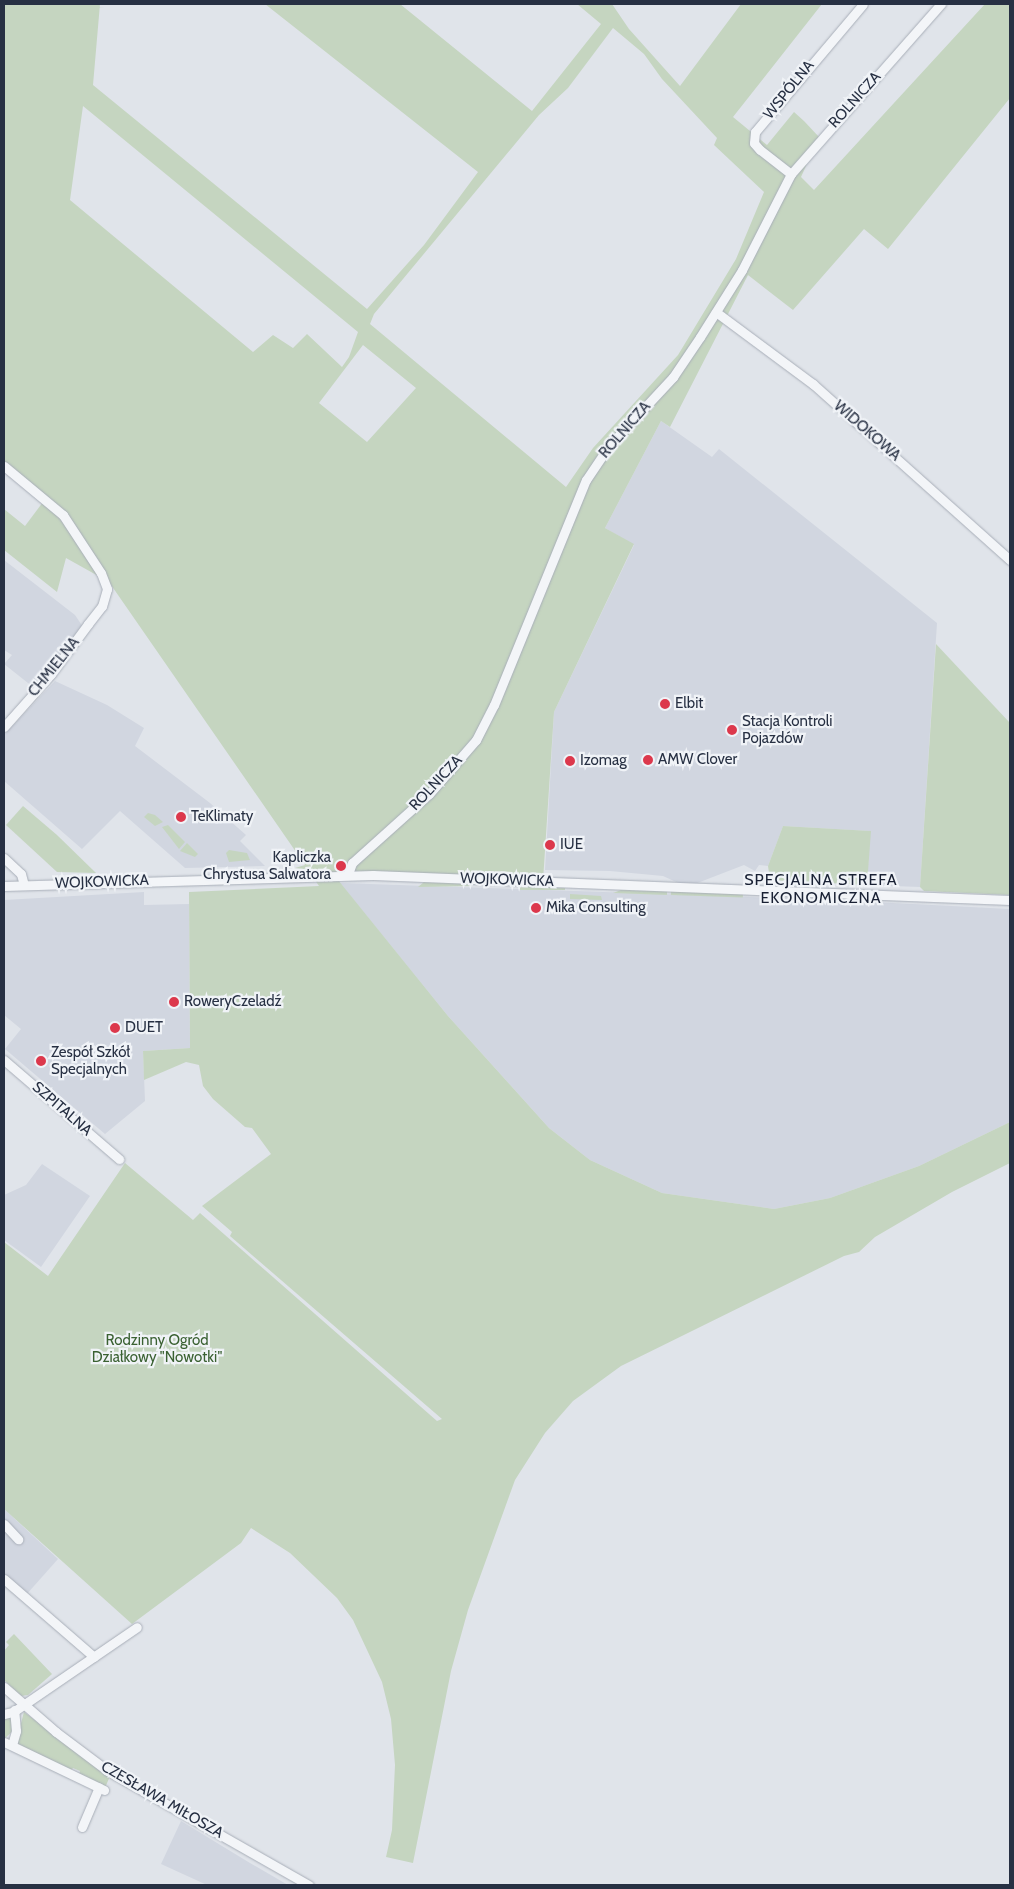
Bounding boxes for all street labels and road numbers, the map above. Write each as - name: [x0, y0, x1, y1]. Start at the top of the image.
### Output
- street label: WSPÓLNA: [760, 57, 818, 123]
- street label: ROLNICZA: [825, 68, 885, 132]
- street label: WIDOKOWA: [830, 397, 904, 465]
- street label: ROLNICZA: [596, 398, 654, 462]
- street label: CHMIELNA: [25, 634, 83, 700]
- street label: ROLNICZA: [406, 752, 466, 814]
- street label: WOJKOWICKA: [460, 869, 554, 891]
- street label: WOJKOWICKA: [55, 871, 149, 893]
- street label: SZPITALNA: [28, 1078, 96, 1140]
- street label: CZESŁAWA MIŁOSZA: [98, 1758, 226, 1842]

